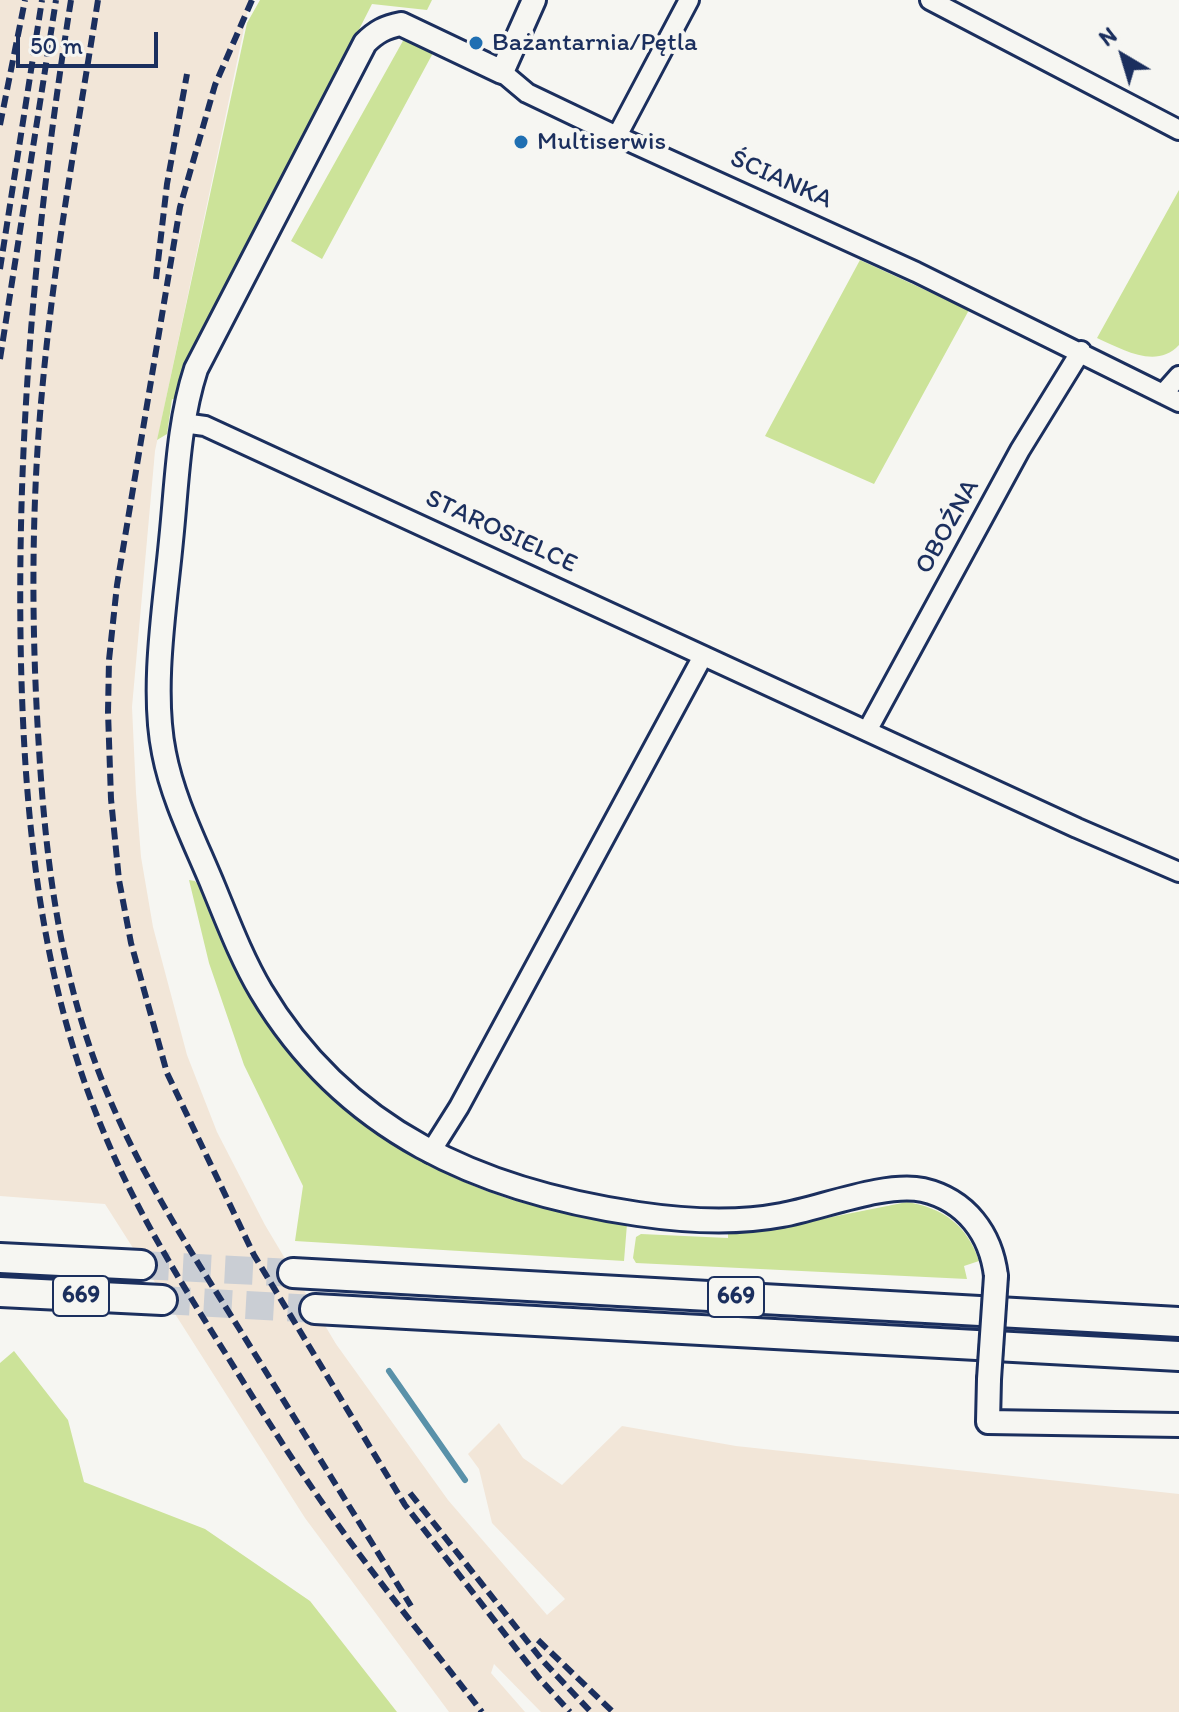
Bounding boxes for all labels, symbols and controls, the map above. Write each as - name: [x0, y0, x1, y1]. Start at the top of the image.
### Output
- scale bar: [20, 16, 162, 66]
- north arrow: [1083, 16, 1163, 96]
- text: N: [1094, 21, 1122, 52]
- place label: Bażantarnia/Pętla: [492, 27, 698, 59]
- text: 50 m: [30, 31, 83, 60]
- marker: Bażantarnia/Pętla: [467, 34, 485, 52]
- place label: Multiserwis: [537, 126, 666, 158]
- marker: Multiserwis: [512, 133, 530, 151]
- street label: ŚCIANKA: [725, 144, 837, 216]
- street label: OBOŹNA: [909, 474, 987, 580]
- street label: STAROSIELCE: [420, 483, 582, 581]
- road number: 669: [53, 1276, 109, 1316]
- road number: 669: [708, 1277, 764, 1317]

